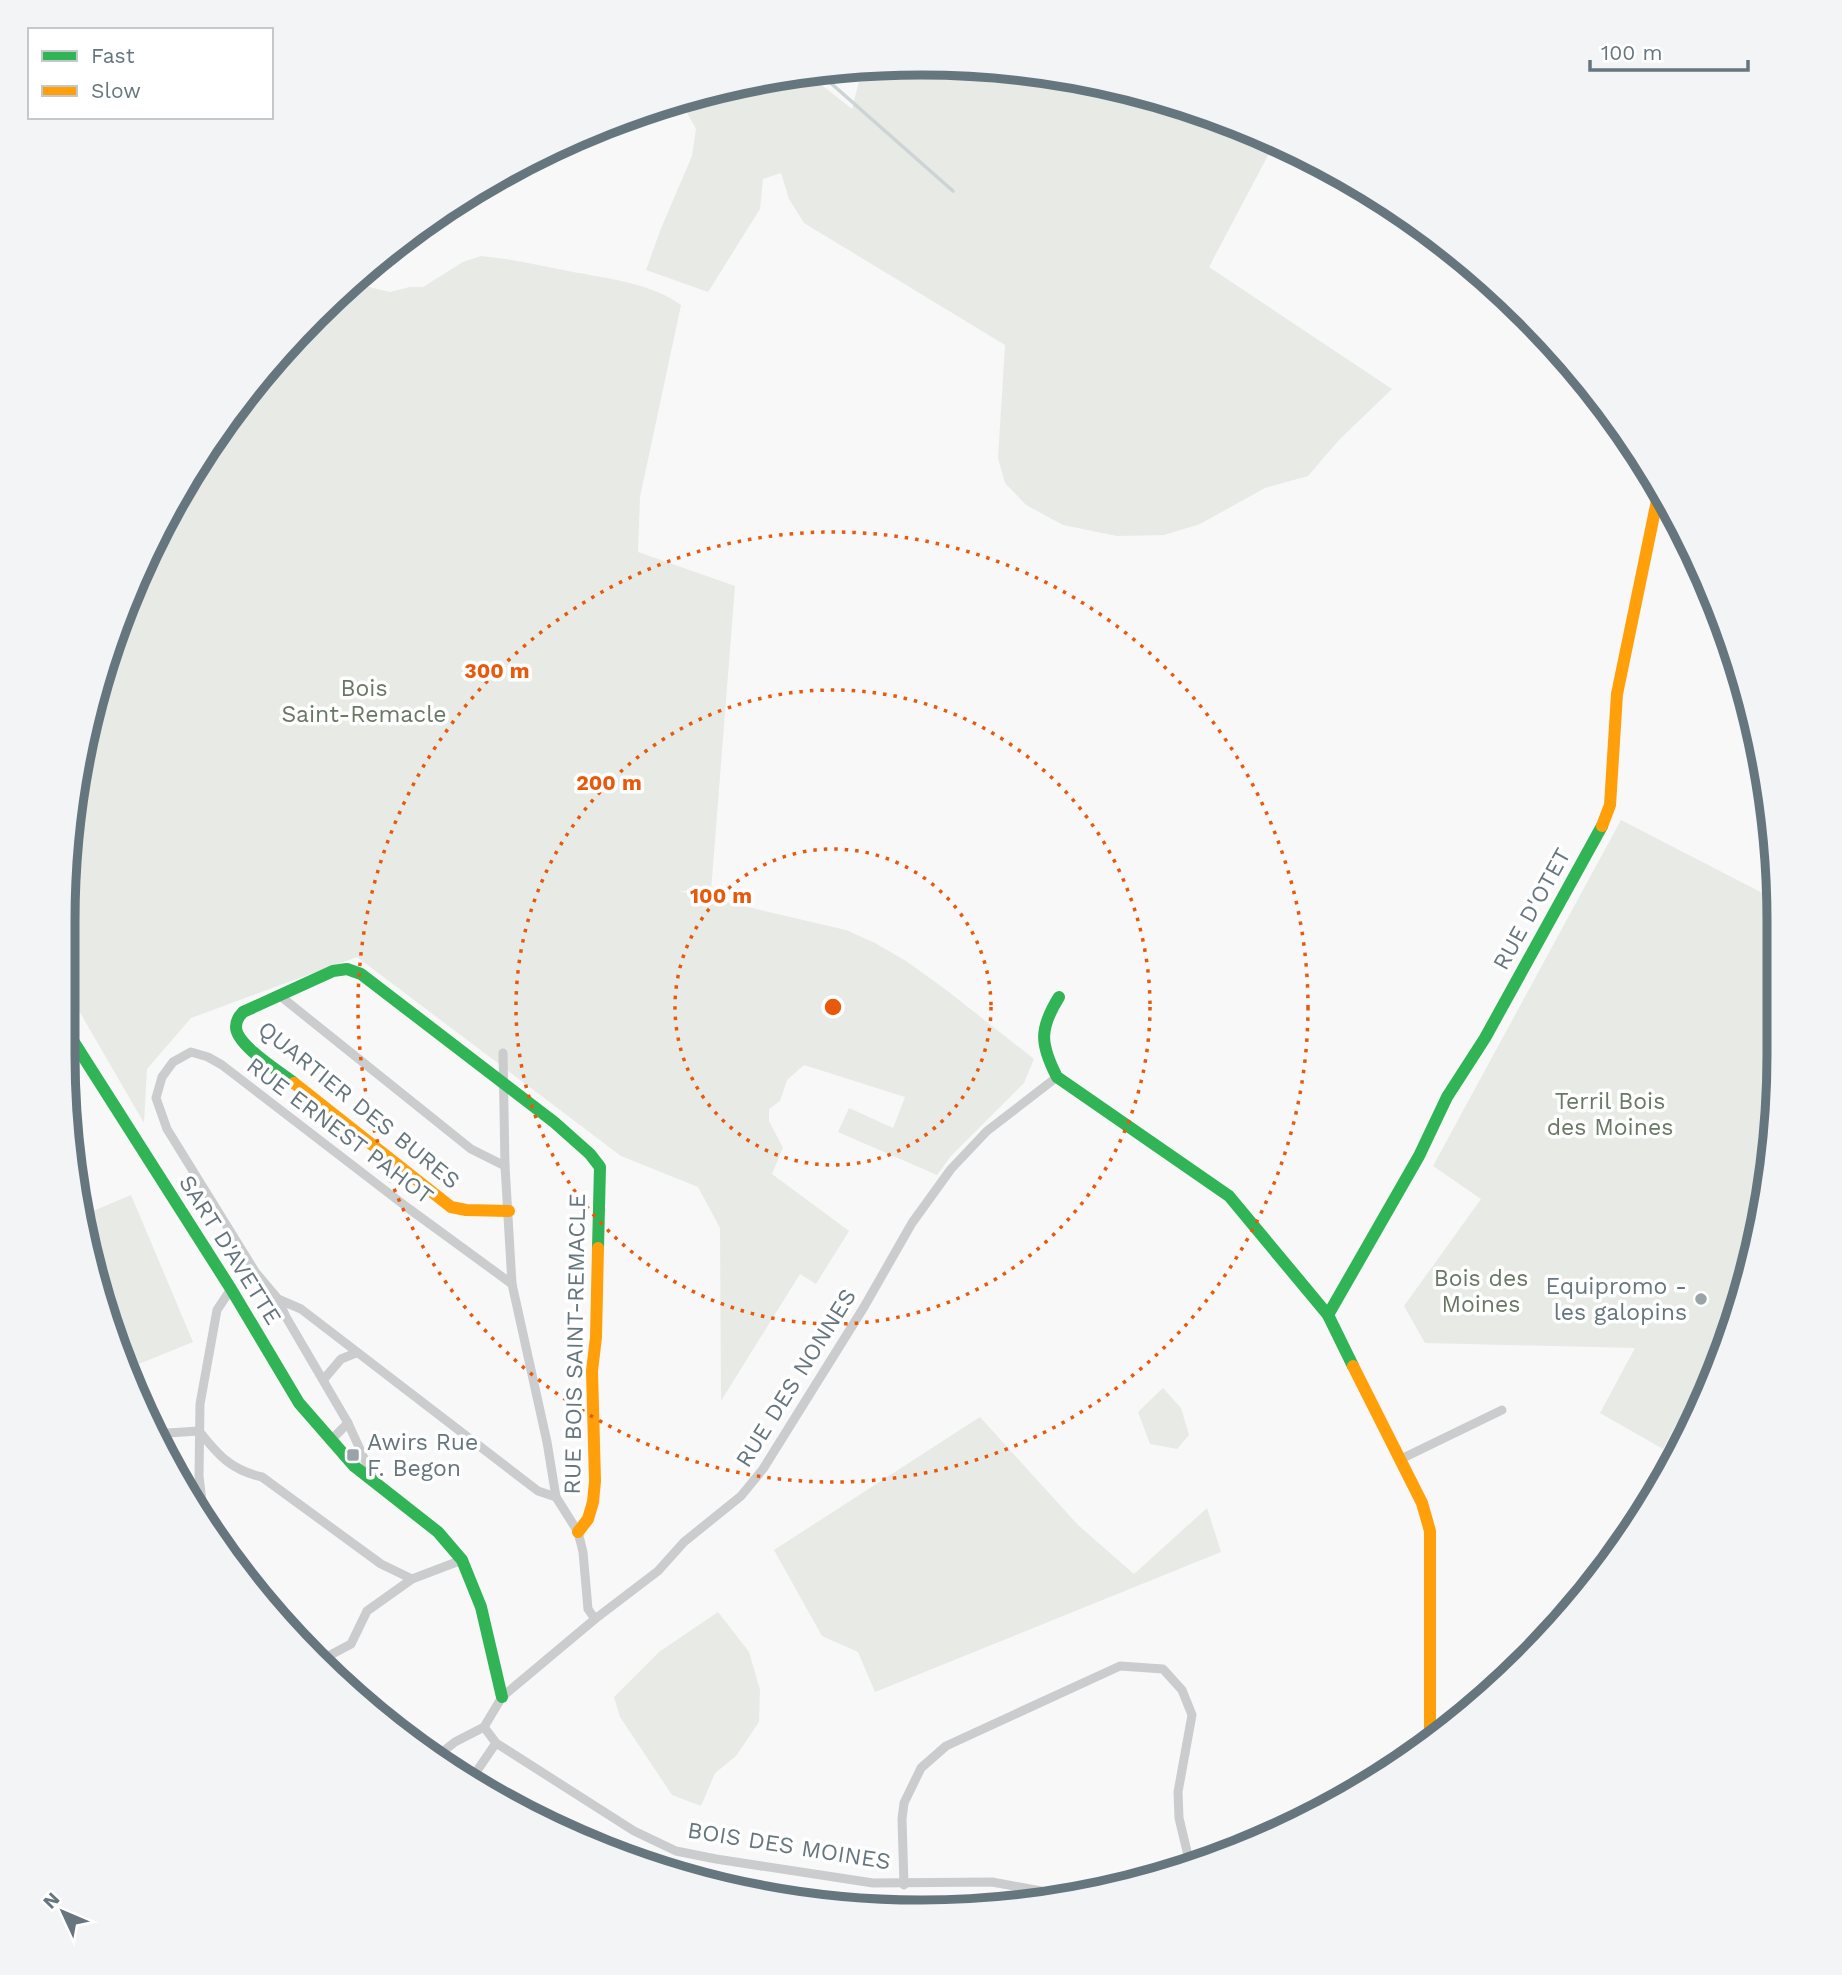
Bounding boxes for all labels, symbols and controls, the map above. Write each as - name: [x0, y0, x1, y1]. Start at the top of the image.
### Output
- legend: [28, 28, 273, 119]
- scale bar: [1590, 28, 1748, 72]
- text: 100 m: [1601, 40, 1663, 65]
- text: Fast: [91, 43, 135, 68]
- text: Slow: [91, 78, 141, 103]
- text: 300 m: [464, 658, 530, 683]
- park label: Bois Saint-Remacle: [281, 675, 447, 728]
- text: 200 m: [576, 770, 642, 795]
- street label: RUE D'OTET: [1487, 843, 1577, 975]
- text: 100 m: [690, 883, 752, 908]
- centre of rings: [821, 995, 845, 1019]
- street label: QUARTIER DES BURES: [253, 1015, 465, 1195]
- street label: RUE ERNEST PAHOT: [241, 1052, 439, 1210]
- park label: Terril Bois des Moines: [1547, 1088, 1673, 1141]
- street label: SART D'AVETTE: [173, 1170, 287, 1330]
- street label: RUE BOIS SAINT-REMACLE: [559, 1193, 591, 1495]
- park label: Bois des Moines: [1434, 1265, 1528, 1318]
- place label: Equipromo - les galopins: [1546, 1273, 1687, 1326]
- street label: RUE DES NONNES: [730, 1284, 862, 1472]
- marker: Equipromo - les galopins: [1693, 1291, 1709, 1307]
- place label: Awirs Rue F. Begon: [367, 1429, 478, 1482]
- marker: Awirs Rue F. Begon: [345, 1447, 361, 1463]
- street label: BOIS DES MOINES: [685, 1817, 893, 1875]
- north arrow: [28, 1877, 98, 1947]
- text: N: [38, 1887, 64, 1914]

